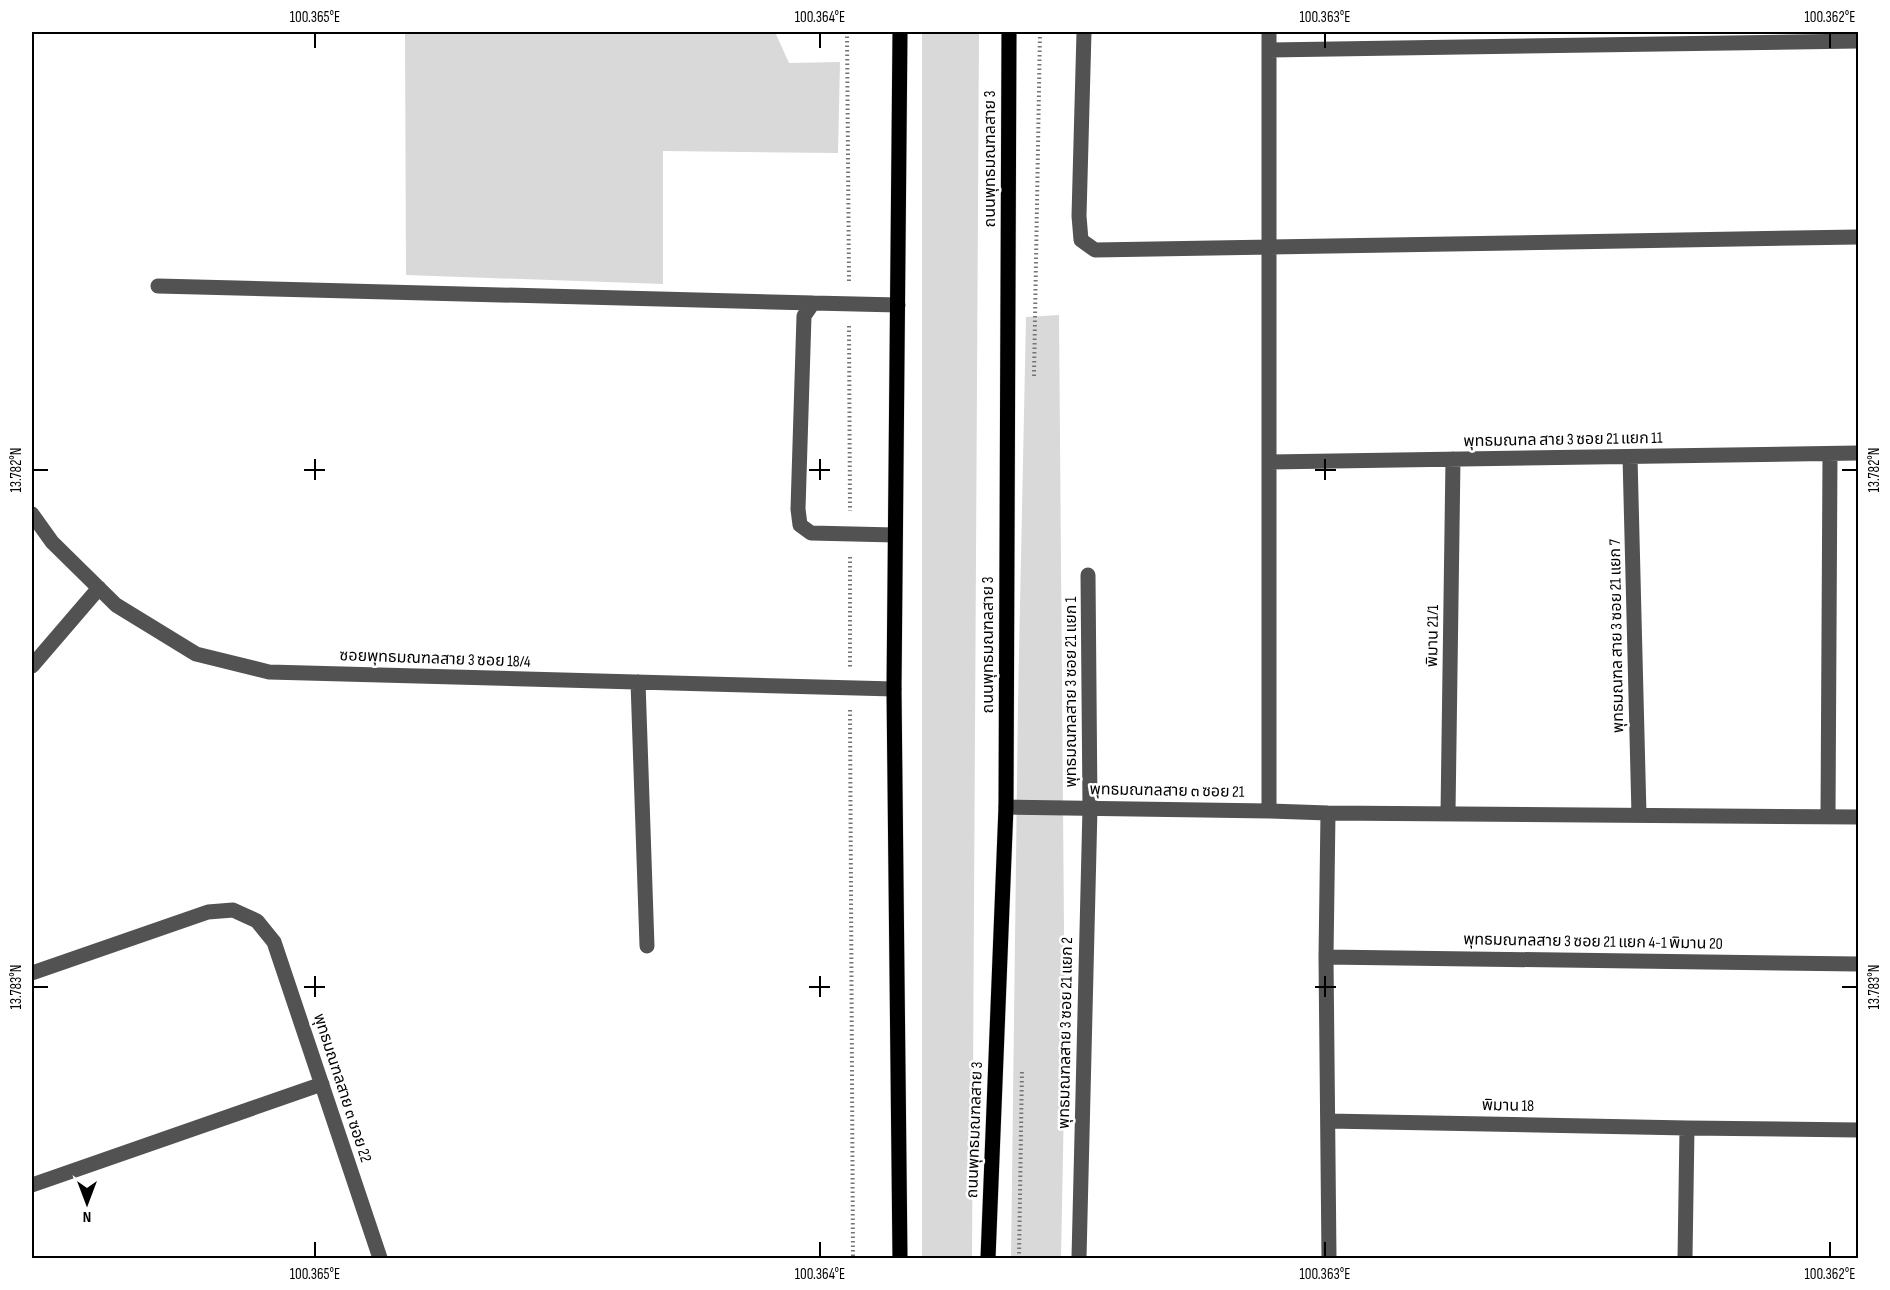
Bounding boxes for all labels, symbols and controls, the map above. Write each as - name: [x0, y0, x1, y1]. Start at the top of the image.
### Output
- text: 100.365°E: [290, 8, 340, 27]
- text: 100.364°E: [795, 8, 845, 27]
- text: 100.363°E: [1300, 8, 1350, 27]
- text: 100.362°E: [1805, 8, 1855, 27]
- street label: ถนนพุทธมณฑลสาย 3: [981, 91, 1000, 227]
- street label: พุทธมณฑล สาย 3 ซอย 21 แยก 11: [1463, 429, 1663, 451]
- text: 13.782°N: [7, 448, 26, 492]
- text: 13.782°N: [1865, 448, 1884, 492]
- street label: พุทธมณฑล สาย 3 ซอย 21 แยก 7: [1606, 538, 1628, 733]
- street label: ถนนพุทธมณฑลสาย 3: [979, 577, 998, 713]
- street label: พุทธมณฑลสาย 3 ซอย 21 แยก 1: [1062, 596, 1081, 787]
- street label: พิมาน 21/1: [1423, 604, 1443, 667]
- street label: ซอยพุทธมณฑลสาย 3 ซอย 18/4: [339, 646, 531, 672]
- street label: พุทธมณฑลสาย ๓ ซอย 21: [1090, 780, 1245, 802]
- street label: พุทธมณฑลสาย 3 ซอย 21 แยก 4-1 พิมาน 20: [1463, 930, 1723, 954]
- street label: พุทธมณฑลสาย 3 ซอย 21 แยก 2: [1055, 937, 1077, 1129]
- text: 13.783°N: [7, 965, 26, 1009]
- text: 13.783°N: [1865, 965, 1884, 1009]
- street label: พุทธมณฑลสาย ๓ ซอย 22: [309, 1011, 375, 1165]
- street label: ถนนพุทธมณฑลสาย 3: [963, 1061, 987, 1199]
- street label: พิมาน 18: [1482, 1096, 1534, 1116]
- north arrow: [57, 1173, 117, 1233]
- text: N: [83, 1207, 91, 1226]
- text: 100.365°E: [290, 1265, 340, 1284]
- text: 100.364°E: [795, 1265, 845, 1284]
- text: 100.363°E: [1300, 1265, 1350, 1284]
- text: 100.362°E: [1805, 1265, 1855, 1284]

